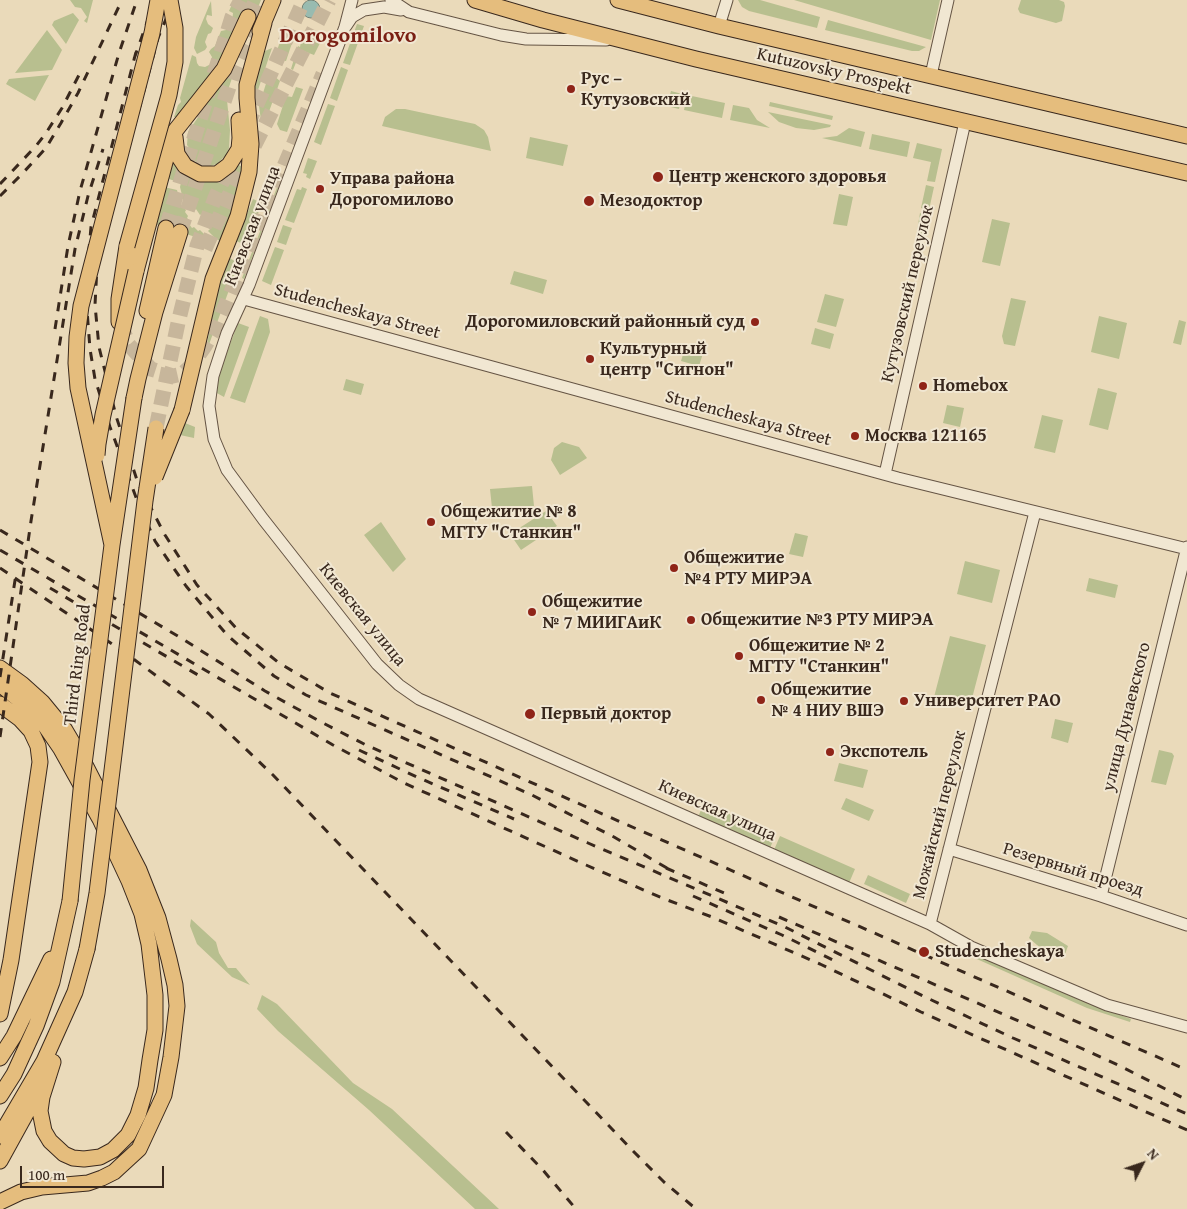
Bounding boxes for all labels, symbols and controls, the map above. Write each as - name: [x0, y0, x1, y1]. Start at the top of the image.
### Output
- district label: Dorogomilovo: [279, 23, 417, 49]
- street label: Kutuzovsky Prospekt: [755, 44, 913, 100]
- place label: Рус – Кутузовский: [581, 68, 690, 110]
- marker: Рус – Кутузовский: [565, 83, 577, 95]
- street label: Киевская улица: [220, 163, 286, 289]
- place label: Центр женского здоровья: [669, 166, 886, 188]
- place label: Управа района Дорогомилово: [330, 168, 455, 210]
- marker: Центр женского здоровья: [651, 170, 665, 184]
- marker: Управа района Дорогомилово: [314, 183, 326, 195]
- place label: Мезодоктор: [600, 190, 702, 212]
- marker: Мезодоктор: [582, 194, 596, 208]
- street label: Кутузовский переулок: [877, 203, 939, 385]
- street label: Studencheskaya Street: [272, 279, 442, 345]
- place label: Дорогомиловский районный суд: [465, 311, 745, 333]
- marker: Дорогомиловский районный суд: [749, 316, 761, 328]
- place label: Культурный центр "Сигнон": [600, 338, 734, 380]
- marker: Культурный центр "Сигнон": [584, 353, 596, 365]
- place label: Homebox: [933, 375, 1008, 397]
- marker: Homebox: [917, 380, 929, 392]
- street label: Studencheskaya Street: [663, 386, 833, 452]
- place label: Москва 121165: [865, 425, 987, 447]
- marker: Москва 121165: [849, 430, 861, 442]
- place label: Общежитие № 8 МГТУ "Станкин": [441, 501, 581, 544]
- marker: Общежитие № 8 МГТУ "Станкин": [425, 516, 437, 528]
- place label: Общежитие №4 РТУ МИРЭА: [684, 547, 812, 590]
- street label: Киевская улица: [314, 559, 410, 671]
- marker: Общежитие №4 РТУ МИРЭА: [668, 562, 680, 574]
- place label: Общежитие № 7 МИИГАиК: [542, 591, 661, 634]
- street label: Third Ring Road: [60, 603, 96, 727]
- marker: Общежитие № 7 МИИГАиК: [526, 606, 538, 618]
- place label: Общежитие №3 РТУ МИРЭА: [701, 609, 933, 631]
- marker: Общежитие №3 РТУ МИРЭА: [685, 614, 697, 626]
- place label: Общежитие № 2 МГТУ "Станкин": [749, 635, 889, 678]
- street label: улица Дунаевского: [1098, 640, 1156, 794]
- marker: Общежитие № 2 МГТУ "Станкин": [733, 650, 745, 662]
- place label: Общежитие № 4 НИУ ВШЭ: [771, 679, 884, 722]
- place label: Университет РАО: [914, 690, 1061, 712]
- marker: Общежитие № 4 НИУ ВШЭ: [755, 694, 767, 706]
- marker: Университет РАО: [898, 695, 910, 707]
- place label: Первый доктор: [541, 703, 671, 725]
- marker: Первый доктор: [523, 707, 537, 721]
- street label: Можайский переулок: [909, 728, 971, 902]
- place label: Экспотель: [840, 741, 928, 763]
- marker: Экспотель: [824, 746, 836, 758]
- street label: Киевская улица: [655, 775, 779, 847]
- street label: Резервный проезд: [1000, 838, 1146, 902]
- place label: Studencheskaya: [935, 941, 1064, 963]
- marker: Studencheskaya: [917, 945, 931, 959]
- north arrow: [1117, 1139, 1167, 1189]
- text: N: [1143, 1144, 1164, 1164]
- scale bar: [22, 1156, 166, 1188]
- text: 100 m: [28, 1164, 65, 1185]

